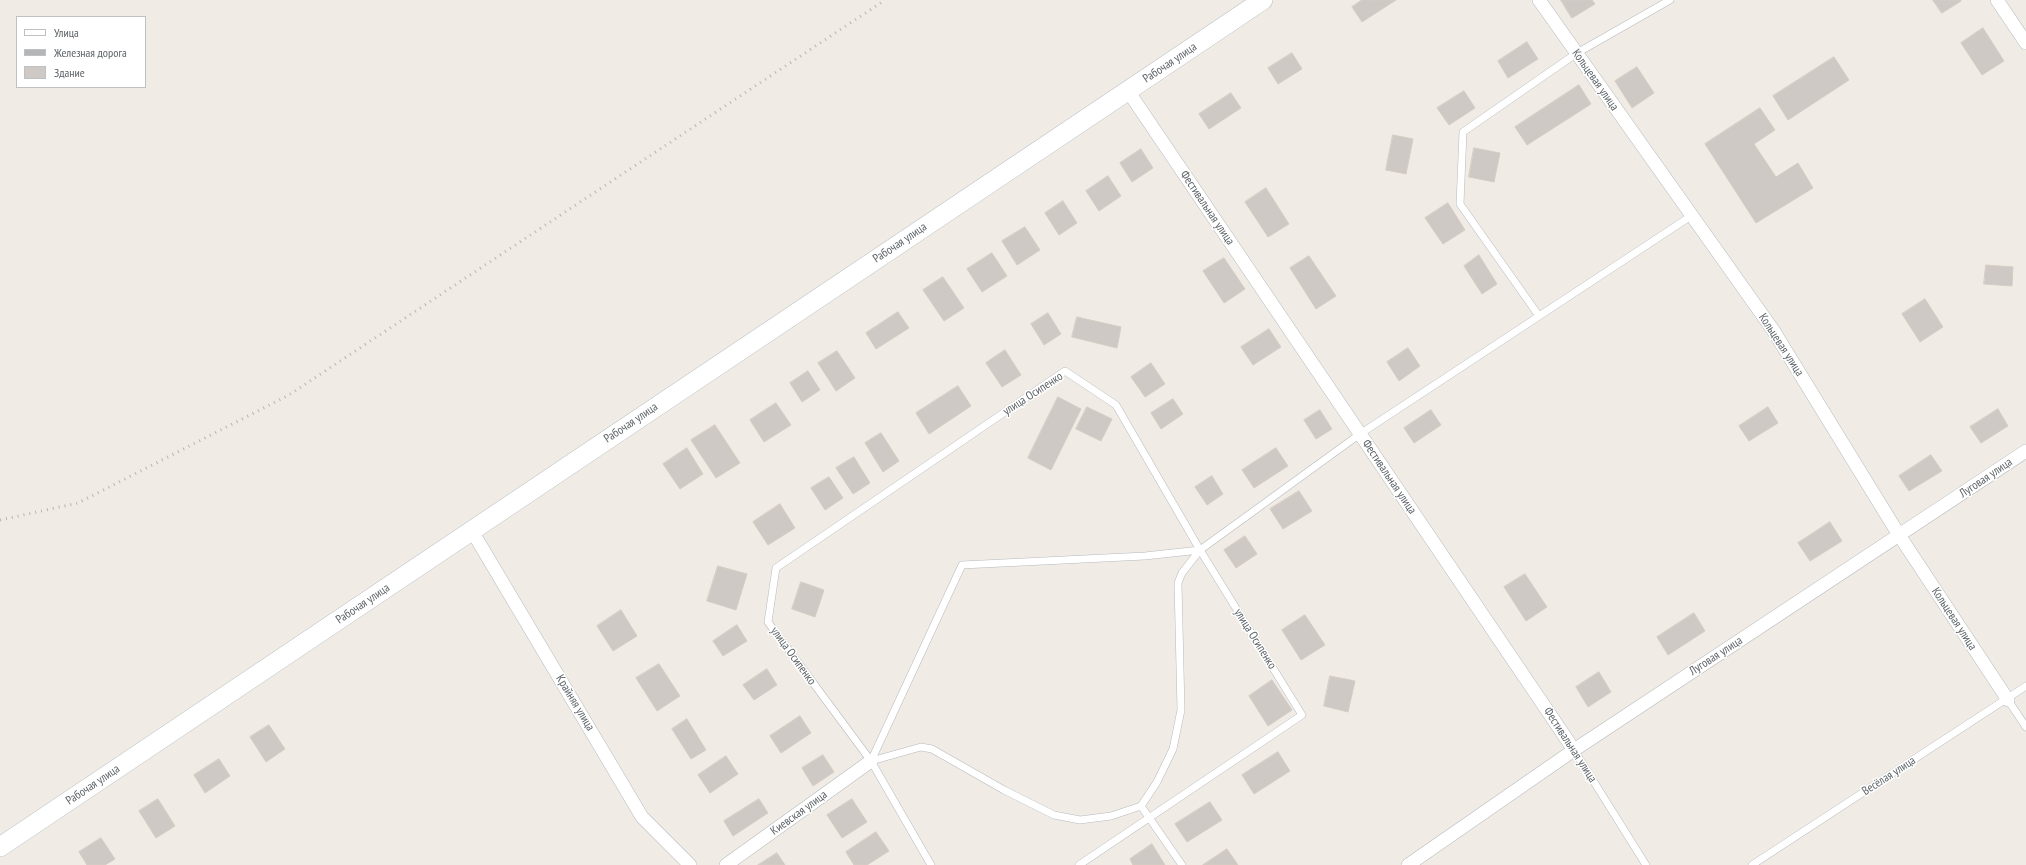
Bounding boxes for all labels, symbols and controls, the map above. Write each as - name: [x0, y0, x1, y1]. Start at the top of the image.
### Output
- legend: [16, 16, 146, 88]
- text: Улица: [54, 25, 79, 40]
- street label: Рабочая улица: [1140, 40, 1200, 86]
- text: Железная дорога: [54, 45, 127, 60]
- street label: Кольцевая улица: [1569, 47, 1621, 113]
- text: Здание: [54, 65, 85, 80]
- street label: Фестивальная улица: [1177, 168, 1237, 248]
- street label: Рабочая улица: [870, 220, 930, 266]
- street label: Кольцевая улица: [1755, 311, 1807, 379]
- street label: улица Осипенко: [1000, 369, 1066, 419]
- street label: Рабочая улица: [601, 400, 661, 446]
- street label: Фестивальная улица: [1359, 437, 1419, 517]
- street label: Луговая улица: [1957, 455, 2015, 501]
- street label: Рабочая улица: [333, 581, 393, 627]
- street label: Кольцевая улица: [1928, 585, 1980, 653]
- street label: улица Осипенко: [1231, 606, 1279, 672]
- street label: улица Осипенко: [767, 624, 819, 688]
- street label: Луговая улица: [1687, 633, 1745, 679]
- street label: Крайняя улица: [553, 672, 597, 734]
- street label: Фестивальная улица: [1540, 705, 1600, 785]
- street label: Весёлая улица: [1860, 753, 1918, 799]
- street label: Рабочая улица: [63, 762, 123, 808]
- street label: Киевская улица: [768, 788, 830, 838]

